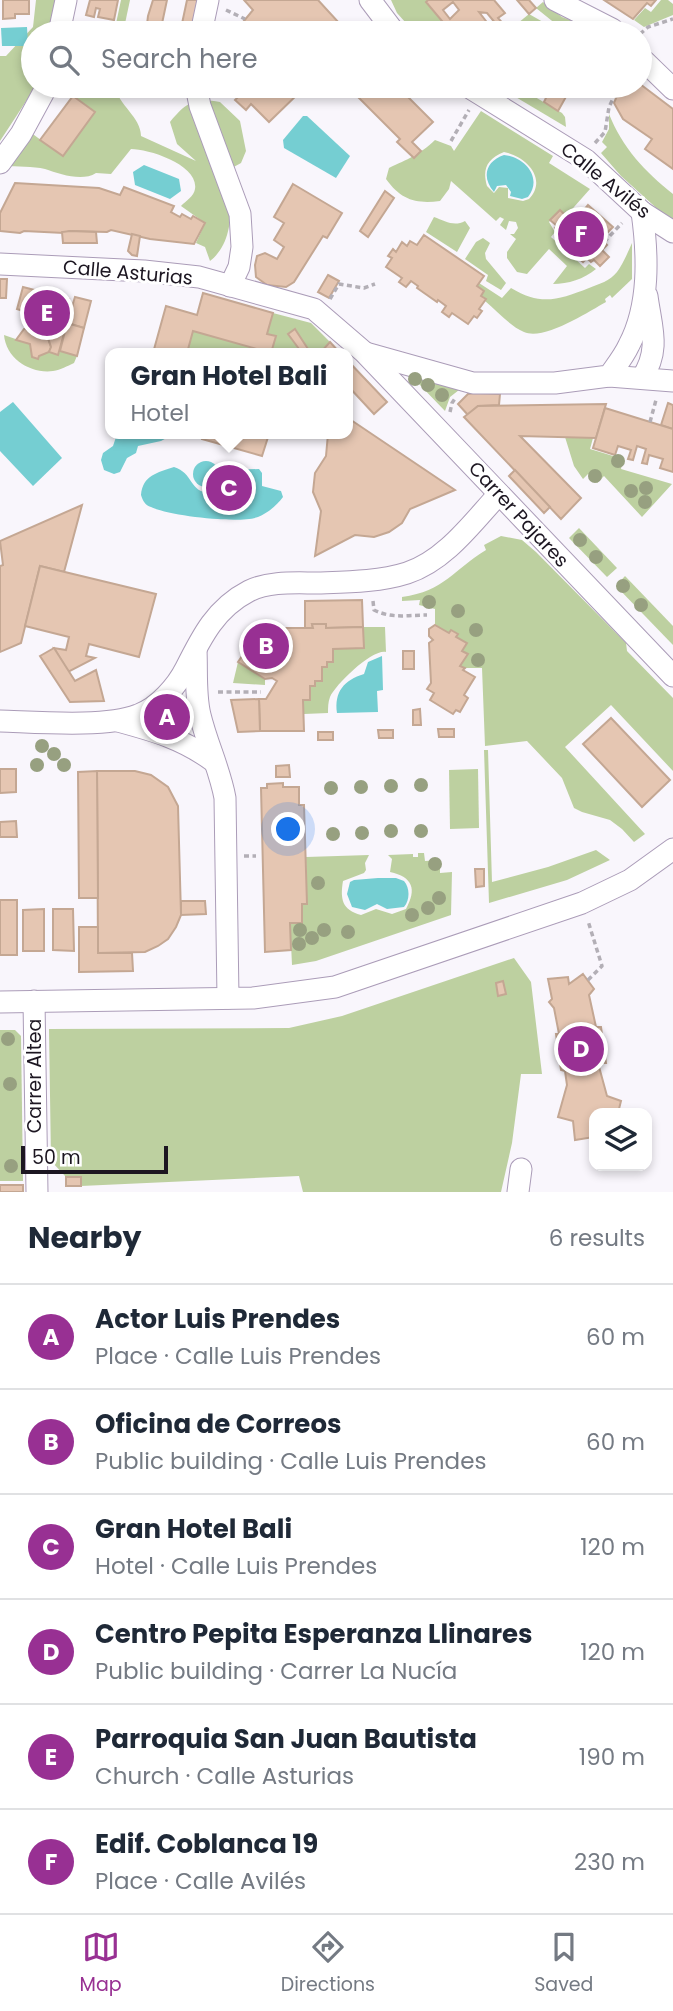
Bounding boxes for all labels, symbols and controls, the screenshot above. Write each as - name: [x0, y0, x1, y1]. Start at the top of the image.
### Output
- search box: [21, 21, 652, 98]
- icon: search: [45, 41, 83, 79]
- text: Search here: [101, 41, 258, 77]
- street label: Calle Avilés: [555, 136, 656, 225]
- pin: F: [558, 208, 604, 260]
- street label: Calle Asturias: [62, 253, 194, 292]
- pin: E: [24, 287, 70, 339]
- popup: [105, 348, 353, 439]
- text: Gran Hotel Bali: [130, 358, 328, 394]
- text: Hotel: [130, 397, 189, 429]
- street label: Carrer Pajares: [462, 455, 575, 573]
- pin: C: [206, 462, 252, 514]
- pin: B: [243, 620, 289, 672]
- pin: A: [144, 691, 190, 743]
- your location: [271, 812, 305, 846]
- street label: Carrer Altea: [21, 1019, 48, 1133]
- pin: D: [558, 1023, 604, 1075]
- map controls: [589, 1108, 652, 1171]
- button: layers: [589, 1108, 652, 1171]
- scale bar: [21, 1143, 168, 1175]
- text: 50 m: [32, 1144, 81, 1171]
- text: Nearby: [28, 1216, 142, 1259]
- text: 6 results: [549, 1222, 645, 1254]
- text: Actor Luis Prendes: [95, 1301, 340, 1337]
- text: A: [43, 1321, 59, 1353]
- text: 60 m: [586, 1321, 645, 1353]
- text: Place · Calle Luis Prendes: [95, 1340, 381, 1372]
- text: Oficina de Correos: [95, 1406, 341, 1442]
- text: B: [43, 1426, 59, 1458]
- text: 60 m: [586, 1426, 645, 1458]
- text: Public building · Calle Luis Prendes: [95, 1445, 486, 1477]
- text: Gran Hotel Bali: [95, 1511, 292, 1547]
- text: C: [42, 1531, 60, 1563]
- text: 120 m: [580, 1531, 645, 1563]
- text: Hotel · Calle Luis Prendes: [95, 1550, 377, 1582]
- text: Centro Pepita Esperanza Llinares: [95, 1616, 533, 1652]
- text: D: [43, 1636, 59, 1668]
- text: 120 m: [580, 1636, 645, 1668]
- text: Public building · Carrer La Nucía: [95, 1655, 457, 1687]
- text: Parroquia San Juan Bautista: [95, 1721, 477, 1757]
- text: E: [45, 1741, 57, 1773]
- text: 190 m: [579, 1741, 645, 1773]
- text: Church · Calle Asturias: [95, 1760, 354, 1792]
- text: Edif. Coblanca 19: [95, 1826, 318, 1862]
- text: F: [45, 1846, 57, 1878]
- text: 230 m: [574, 1846, 645, 1878]
- text: Place · Calle Avilés: [95, 1865, 306, 1897]
- tab: Map: [80, 1928, 122, 1999]
- tab: Directions: [281, 1928, 375, 1999]
- tab: Saved: [534, 1928, 593, 1999]

